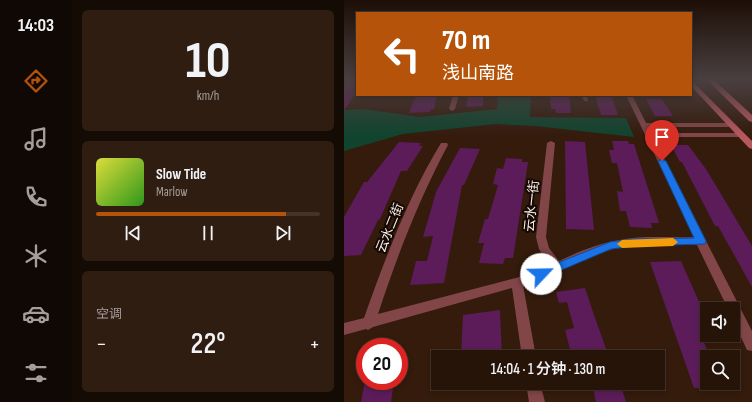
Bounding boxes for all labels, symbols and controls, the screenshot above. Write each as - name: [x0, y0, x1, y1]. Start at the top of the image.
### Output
- text: 14:03: [18, 15, 54, 36]
- text: 70 m: [442, 24, 490, 57]
- icon: left: [376, 28, 428, 80]
- text: 10: [185, 30, 231, 93]
- text: 浅山南路: [442, 63, 514, 84]
- icon: directions: [22, 67, 50, 95]
- text: km/h: [197, 88, 219, 104]
- pin: [645, 120, 679, 161]
- icon: music: [22, 125, 50, 153]
- icon: arrive: [651, 126, 673, 148]
- text: Slow Tide: [156, 165, 206, 184]
- street label: 云水一街: [521, 179, 543, 233]
- icon: phone: [22, 183, 50, 211]
- text: Marlow: [156, 184, 188, 200]
- street label: 云水二街: [373, 201, 407, 255]
- icon: previous: [122, 222, 144, 244]
- icon: pause: [197, 222, 219, 244]
- icon: next: [272, 222, 294, 244]
- icon: climate: [22, 242, 50, 270]
- position arrow: [520, 253, 562, 295]
- icon: car: [22, 300, 50, 328]
- map controls: [700, 302, 740, 390]
- button: sound: [700, 302, 740, 342]
- text: 空调: [96, 306, 122, 322]
- text: 22°: [191, 326, 225, 362]
- text: −: [96, 331, 107, 358]
- text: +: [309, 331, 320, 358]
- speed limit sign: 20: [356, 338, 408, 390]
- button: search: [700, 350, 740, 390]
- icon: filters: [22, 359, 50, 387]
- text: 14:04 · 1 分钟 · 130 m: [491, 360, 605, 379]

